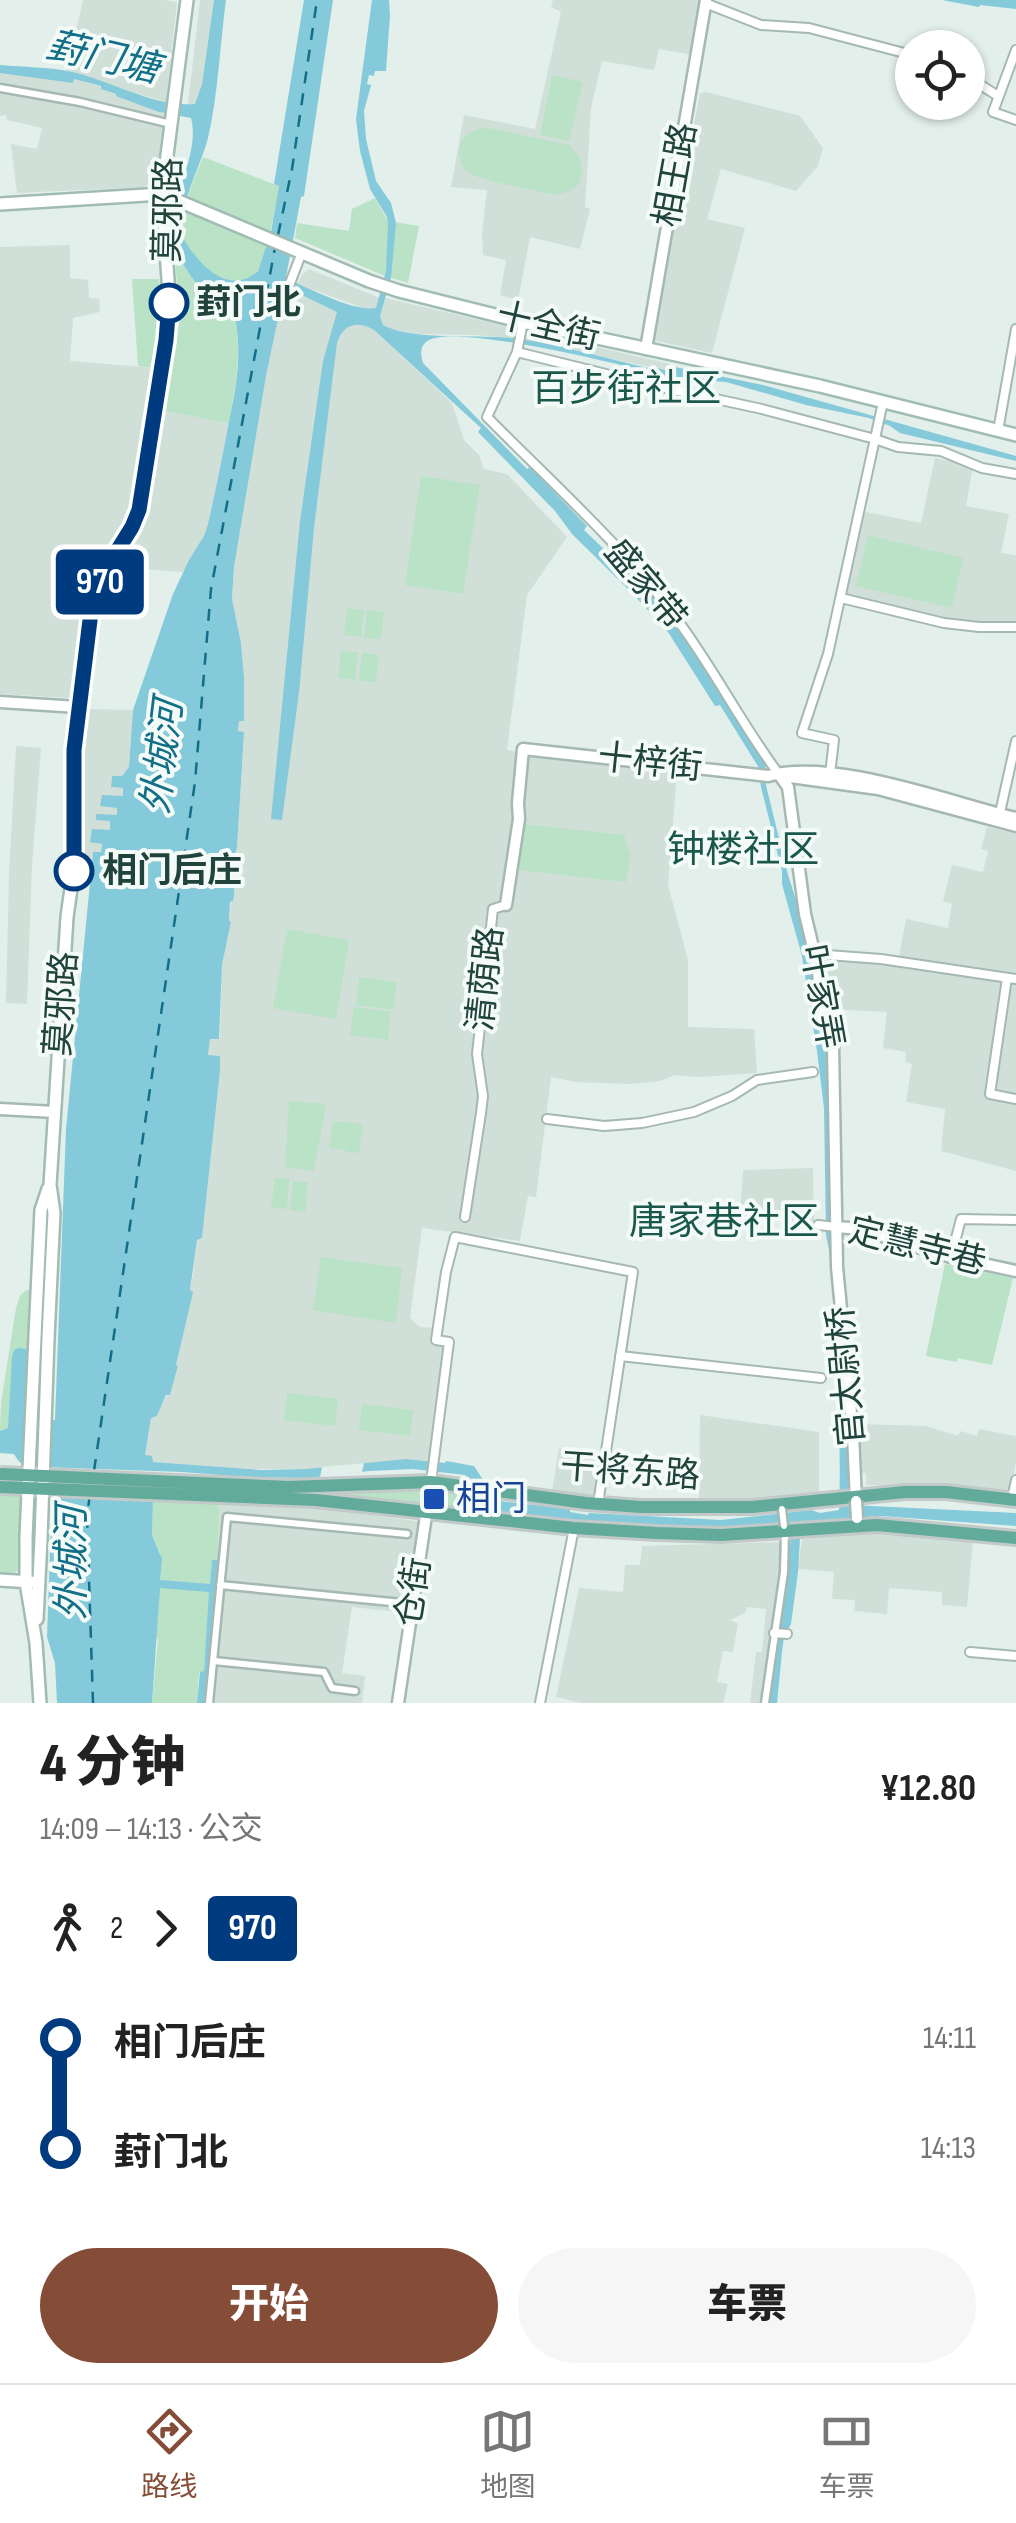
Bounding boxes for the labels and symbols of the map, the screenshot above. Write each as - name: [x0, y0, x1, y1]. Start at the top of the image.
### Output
- water label: 葑门塘: [42, 23, 169, 94]
- street label: 相王路: [646, 120, 706, 230]
- street label: 莫邪路: [147, 157, 191, 263]
- place label: 葑门北: [196, 282, 301, 325]
- marker: 葑门北: [150, 284, 188, 322]
- street label: 十全街: [492, 294, 604, 360]
- district label: 百步街社区: [531, 367, 721, 412]
- street label: 盛家带: [595, 531, 695, 639]
- line badge: 970: [42, 550, 158, 614]
- water label: 外城河: [134, 691, 193, 816]
- street label: 十梓街: [596, 736, 704, 790]
- district label: 钟楼社区: [667, 828, 819, 873]
- place label: 相门后庄: [102, 850, 242, 893]
- marker: 相门后庄: [55, 852, 93, 890]
- street label: 清荫路: [459, 925, 513, 1033]
- street label: 叶家弄: [791, 942, 851, 1052]
- street label: 莫邪路: [37, 950, 87, 1058]
- district label: 唐家巷社区: [629, 1200, 819, 1245]
- street label: 定慧寺巷: [844, 1209, 990, 1285]
- street label: 官太尉桥: [819, 1304, 875, 1448]
- street label: 干将东路: [559, 1446, 701, 1498]
- place label: 相门: [456, 1478, 526, 1521]
- marker: 相门: [421, 1486, 447, 1512]
- water label: 外城河: [50, 1499, 95, 1620]
- street label: 仓街: [387, 1554, 441, 1630]

